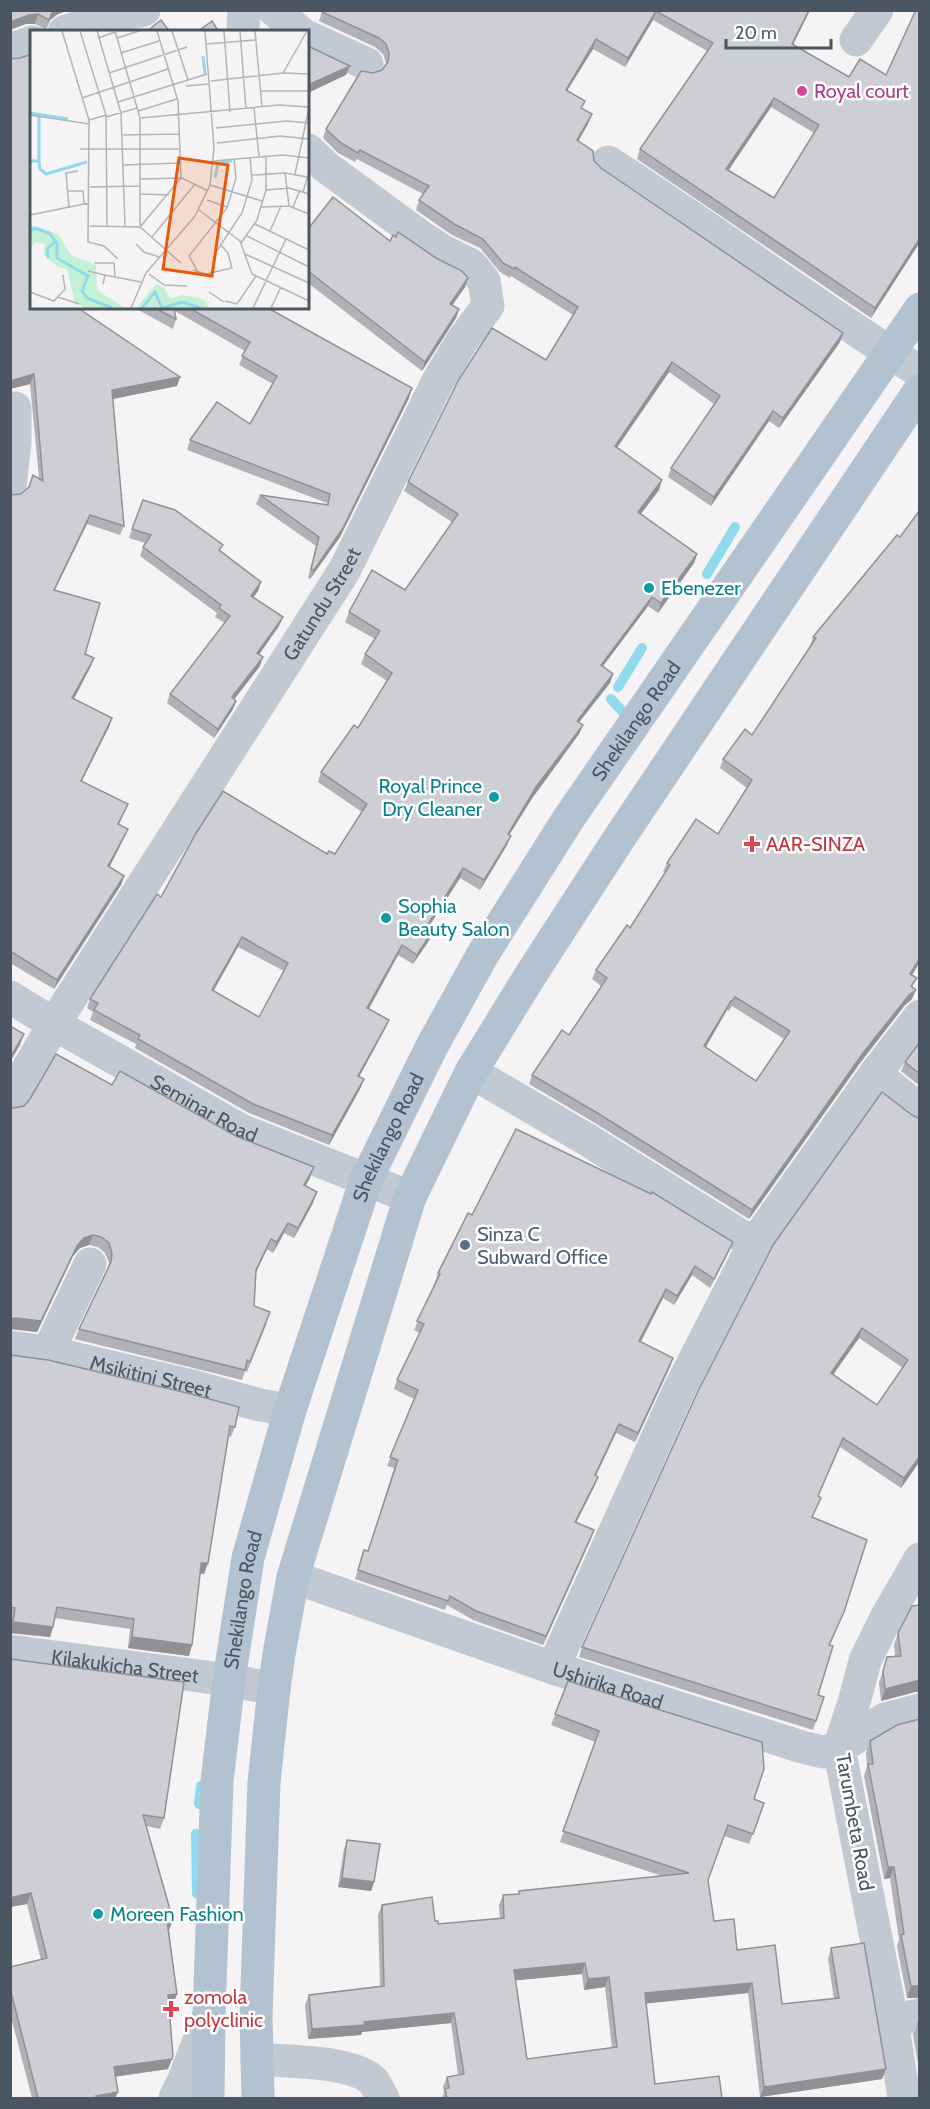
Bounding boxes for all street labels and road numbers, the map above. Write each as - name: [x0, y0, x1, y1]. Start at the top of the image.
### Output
- street label: Gatundu Street: [278, 543, 366, 665]
- street label: Shekilango Road: [586, 656, 686, 785]
- street label: Seminar Road: [146, 1069, 261, 1147]
- street label: Shekilango Road: [348, 1069, 429, 1205]
- street label: Msikitini Street: [88, 1350, 215, 1403]
- street label: Shekilango Road: [219, 1528, 267, 1671]
- street label: Kilakukicha Street: [50, 1645, 200, 1688]
- street label: Ushirika Road: [550, 1657, 666, 1714]
- street label: Tarumbeta Road: [831, 1751, 879, 1893]

